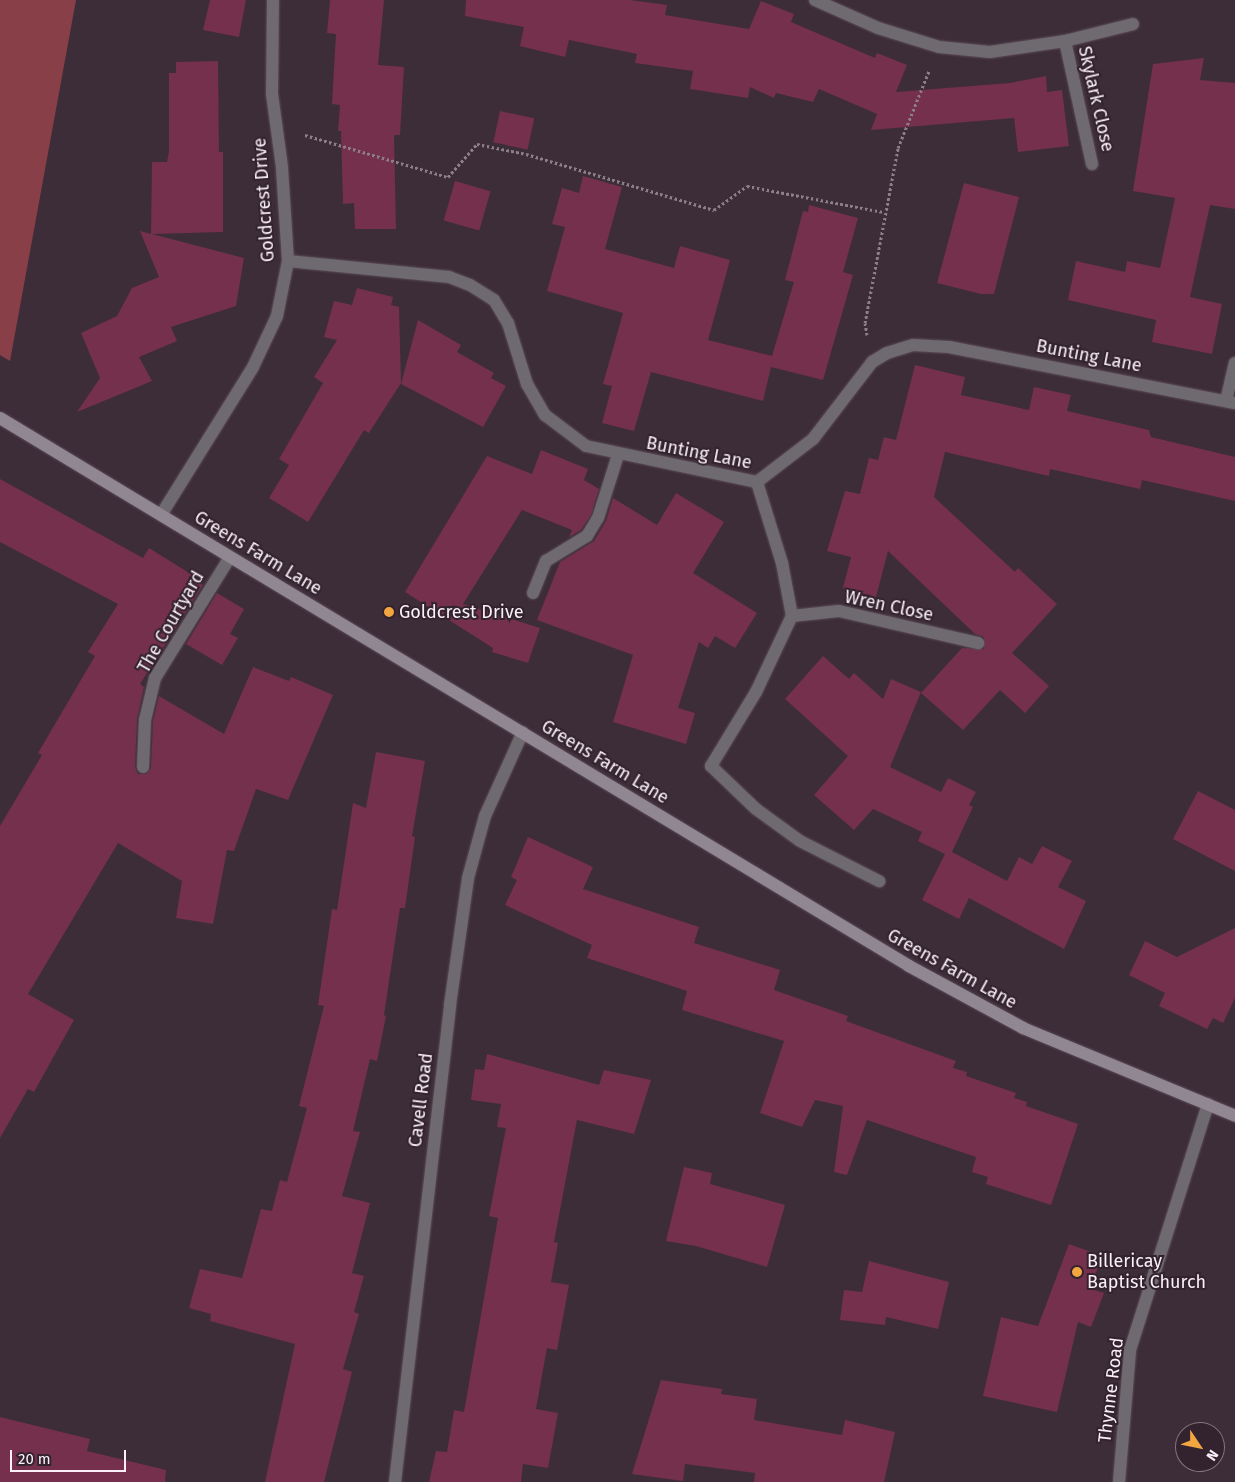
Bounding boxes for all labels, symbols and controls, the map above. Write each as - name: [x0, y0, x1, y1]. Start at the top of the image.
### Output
- street label: Skylark Close: [1073, 44, 1119, 154]
- street label: Goldcrest Drive: [249, 137, 279, 263]
- street label: Bunting Lane: [1034, 335, 1144, 377]
- street label: Bunting Lane: [644, 432, 754, 474]
- street label: Greens Farm Lane: [190, 506, 326, 600]
- street label: The Courtyard: [133, 567, 209, 677]
- street label: Wren Close: [843, 586, 935, 626]
- place label: Goldcrest Drive: [399, 601, 524, 623]
- marker: Goldcrest Drive: [383, 606, 395, 618]
- street label: Greens Farm Lane: [537, 715, 673, 809]
- street label: Greens Farm Lane: [883, 924, 1021, 1014]
- street label: Cavell Road: [405, 1052, 437, 1148]
- place label: Billericay Baptist Church: [1087, 1251, 1206, 1294]
- marker: Billericay Baptist Church: [1071, 1266, 1083, 1278]
- street label: Thynne Road: [1094, 1336, 1128, 1444]
- north arrow: [1175, 1422, 1225, 1472]
- scale bar: [12, 1440, 129, 1472]
- text: N: [1202, 1446, 1222, 1464]
- text: 20 m: [18, 1450, 51, 1468]

